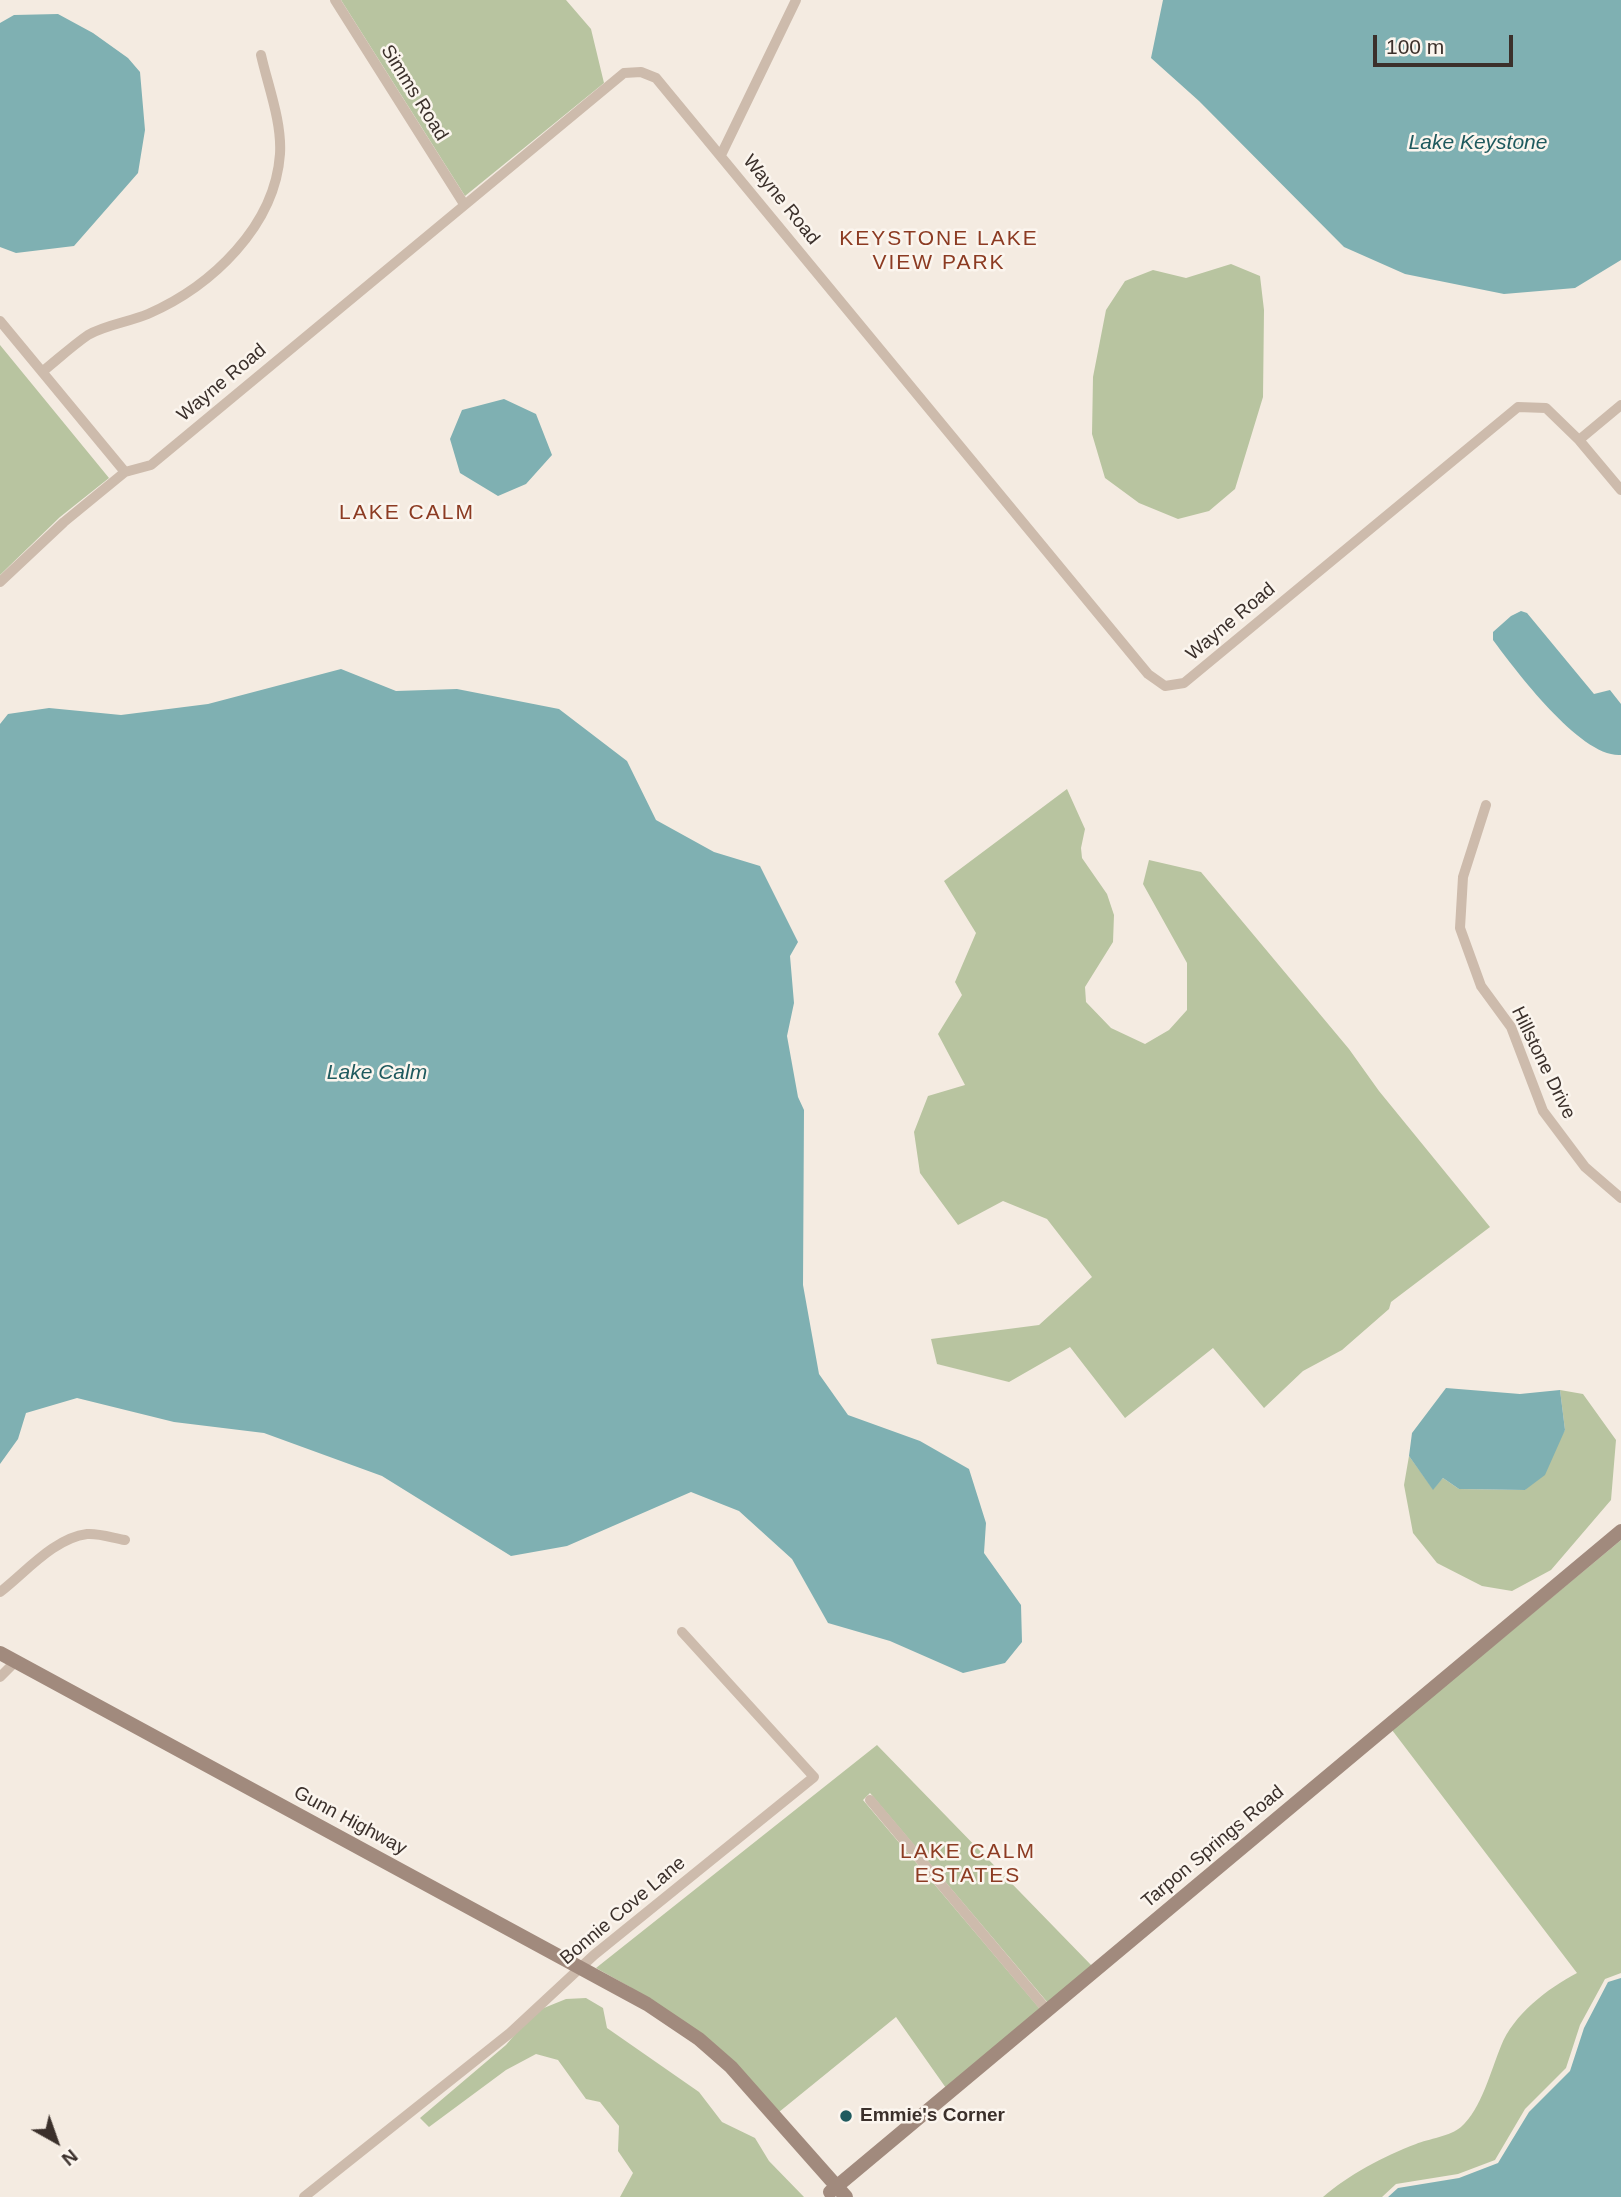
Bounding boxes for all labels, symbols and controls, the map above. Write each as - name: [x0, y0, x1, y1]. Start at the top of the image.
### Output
- scale bar: [1376, 21, 1516, 65]
- text: 100 m: [1386, 35, 1444, 58]
- street label: Simms Road: [376, 41, 452, 145]
- water label: Lake Keystone: [1409, 130, 1547, 156]
- street label: Wayne Road: [738, 150, 824, 250]
- district label: KEYSTONE LAKE VIEW PARK: [841, 226, 1037, 276]
- street label: Wayne Road: [173, 339, 271, 427]
- district label: LAKE CALM: [340, 500, 474, 526]
- street label: Wayne Road: [1182, 578, 1280, 666]
- street label: Hillstone Drive: [1506, 1003, 1580, 1123]
- water label: Lake Calm: [327, 1060, 427, 1086]
- street label: Tarpon Springs Road: [1137, 1781, 1289, 1913]
- street label: Gunn Highway: [290, 1782, 410, 1860]
- district label: LAKE CALM ESTATES: [901, 1839, 1035, 1889]
- street label: Bonnie Cove Lane: [556, 1852, 690, 1970]
- place label: Emmie's Corner: [860, 2105, 1005, 2127]
- north arrow: [21, 2106, 91, 2176]
- marker: Emmie's Corner: [838, 2108, 854, 2124]
- text: N: [58, 2145, 82, 2170]

